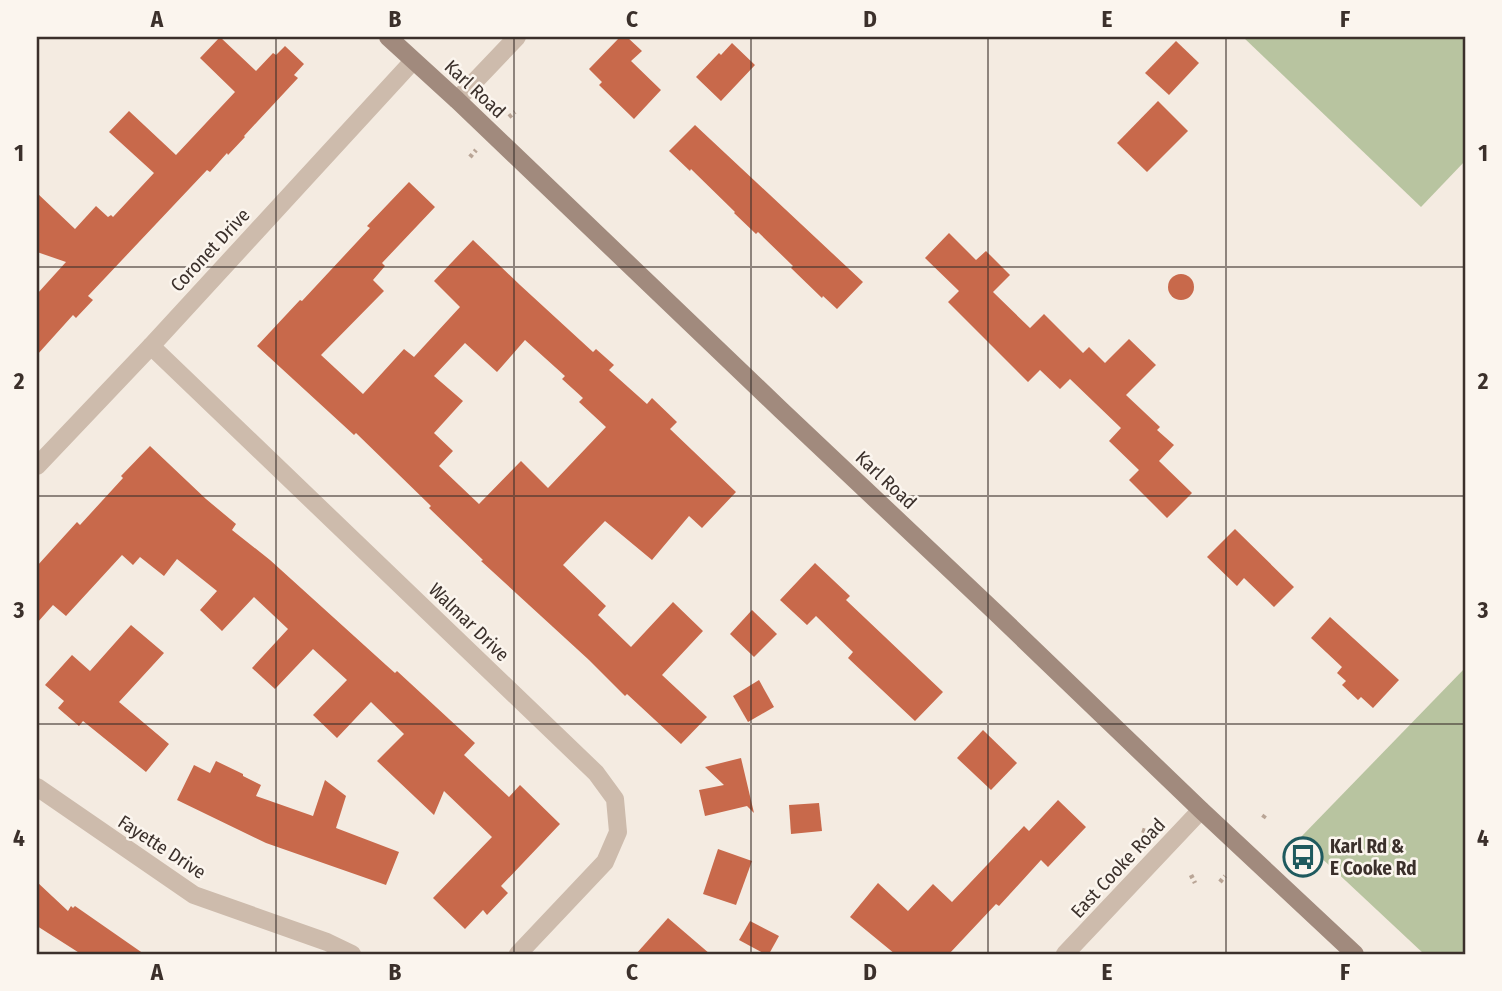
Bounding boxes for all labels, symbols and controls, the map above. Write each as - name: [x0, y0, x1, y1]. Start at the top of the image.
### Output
- text: A: [150, 5, 164, 33]
- text: B: [389, 5, 402, 33]
- text: C: [626, 5, 638, 33]
- text: D: [863, 5, 877, 33]
- text: E: [1102, 5, 1113, 33]
- text: F: [1340, 5, 1350, 33]
- street label: Karl Road: [440, 55, 510, 123]
- text: 1: [14, 139, 24, 167]
- text: 1: [1478, 139, 1488, 167]
- street label: Coronet Drive: [166, 204, 254, 296]
- text: 2: [13, 367, 25, 395]
- text: 2: [1477, 367, 1489, 395]
- street label: Karl Road: [851, 446, 921, 514]
- street label: Walmar Drive: [424, 578, 514, 666]
- text: 3: [13, 596, 25, 624]
- text: 3: [1477, 596, 1489, 624]
- street label: Fayette Drive: [114, 810, 210, 884]
- street label: East Cooke Road: [1066, 813, 1170, 923]
- text: 4: [13, 824, 25, 852]
- text: 4: [1477, 824, 1489, 852]
- place label: Karl Rd & E Cooke Rd: [1330, 835, 1417, 880]
- bus stop icon: Karl Rd & E Cooke Rd: [1282, 836, 1324, 878]
- text: A: [150, 958, 164, 986]
- text: B: [389, 958, 402, 986]
- text: C: [626, 958, 638, 986]
- text: D: [863, 958, 877, 986]
- text: E: [1102, 958, 1113, 986]
- text: F: [1340, 958, 1350, 986]

